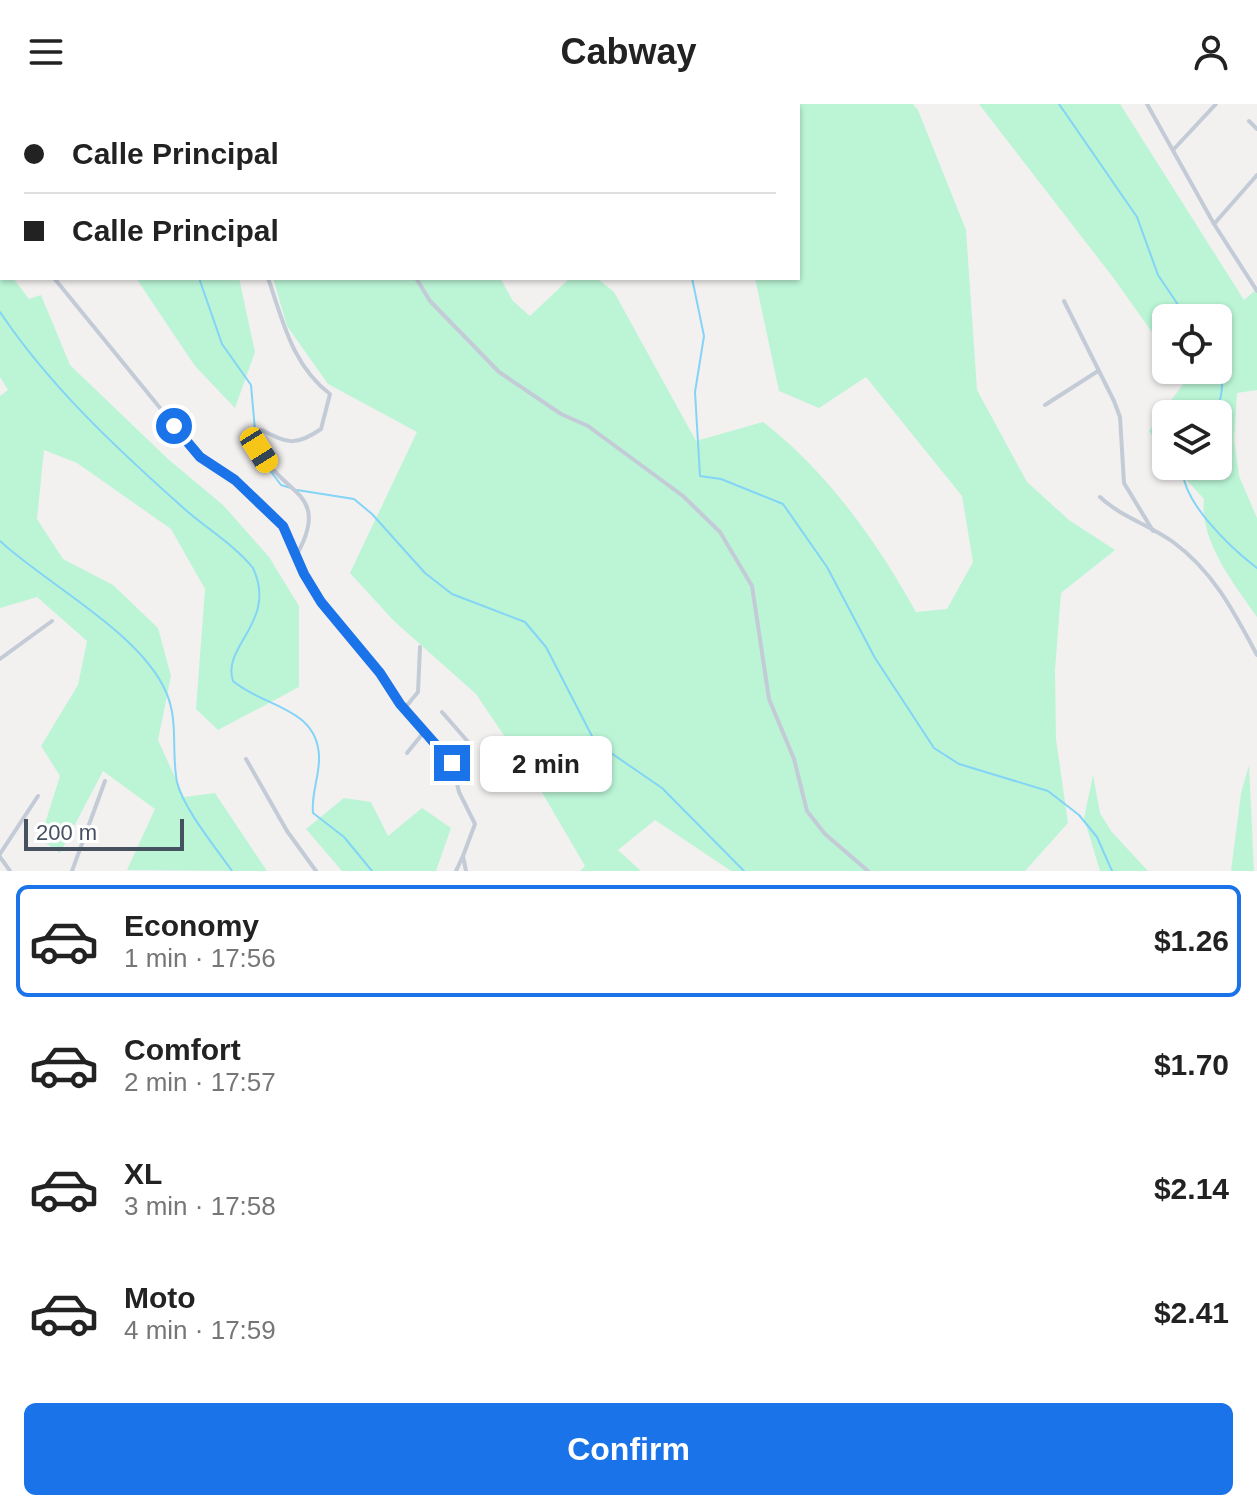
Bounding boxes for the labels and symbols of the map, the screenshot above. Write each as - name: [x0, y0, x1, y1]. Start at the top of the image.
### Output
- route start: [156, 408, 192, 444]
- car: [236, 423, 282, 477]
- callout: 2 min: [480, 735, 612, 791]
- route end: [434, 745, 470, 781]
- scale bar: [24, 815, 184, 851]

